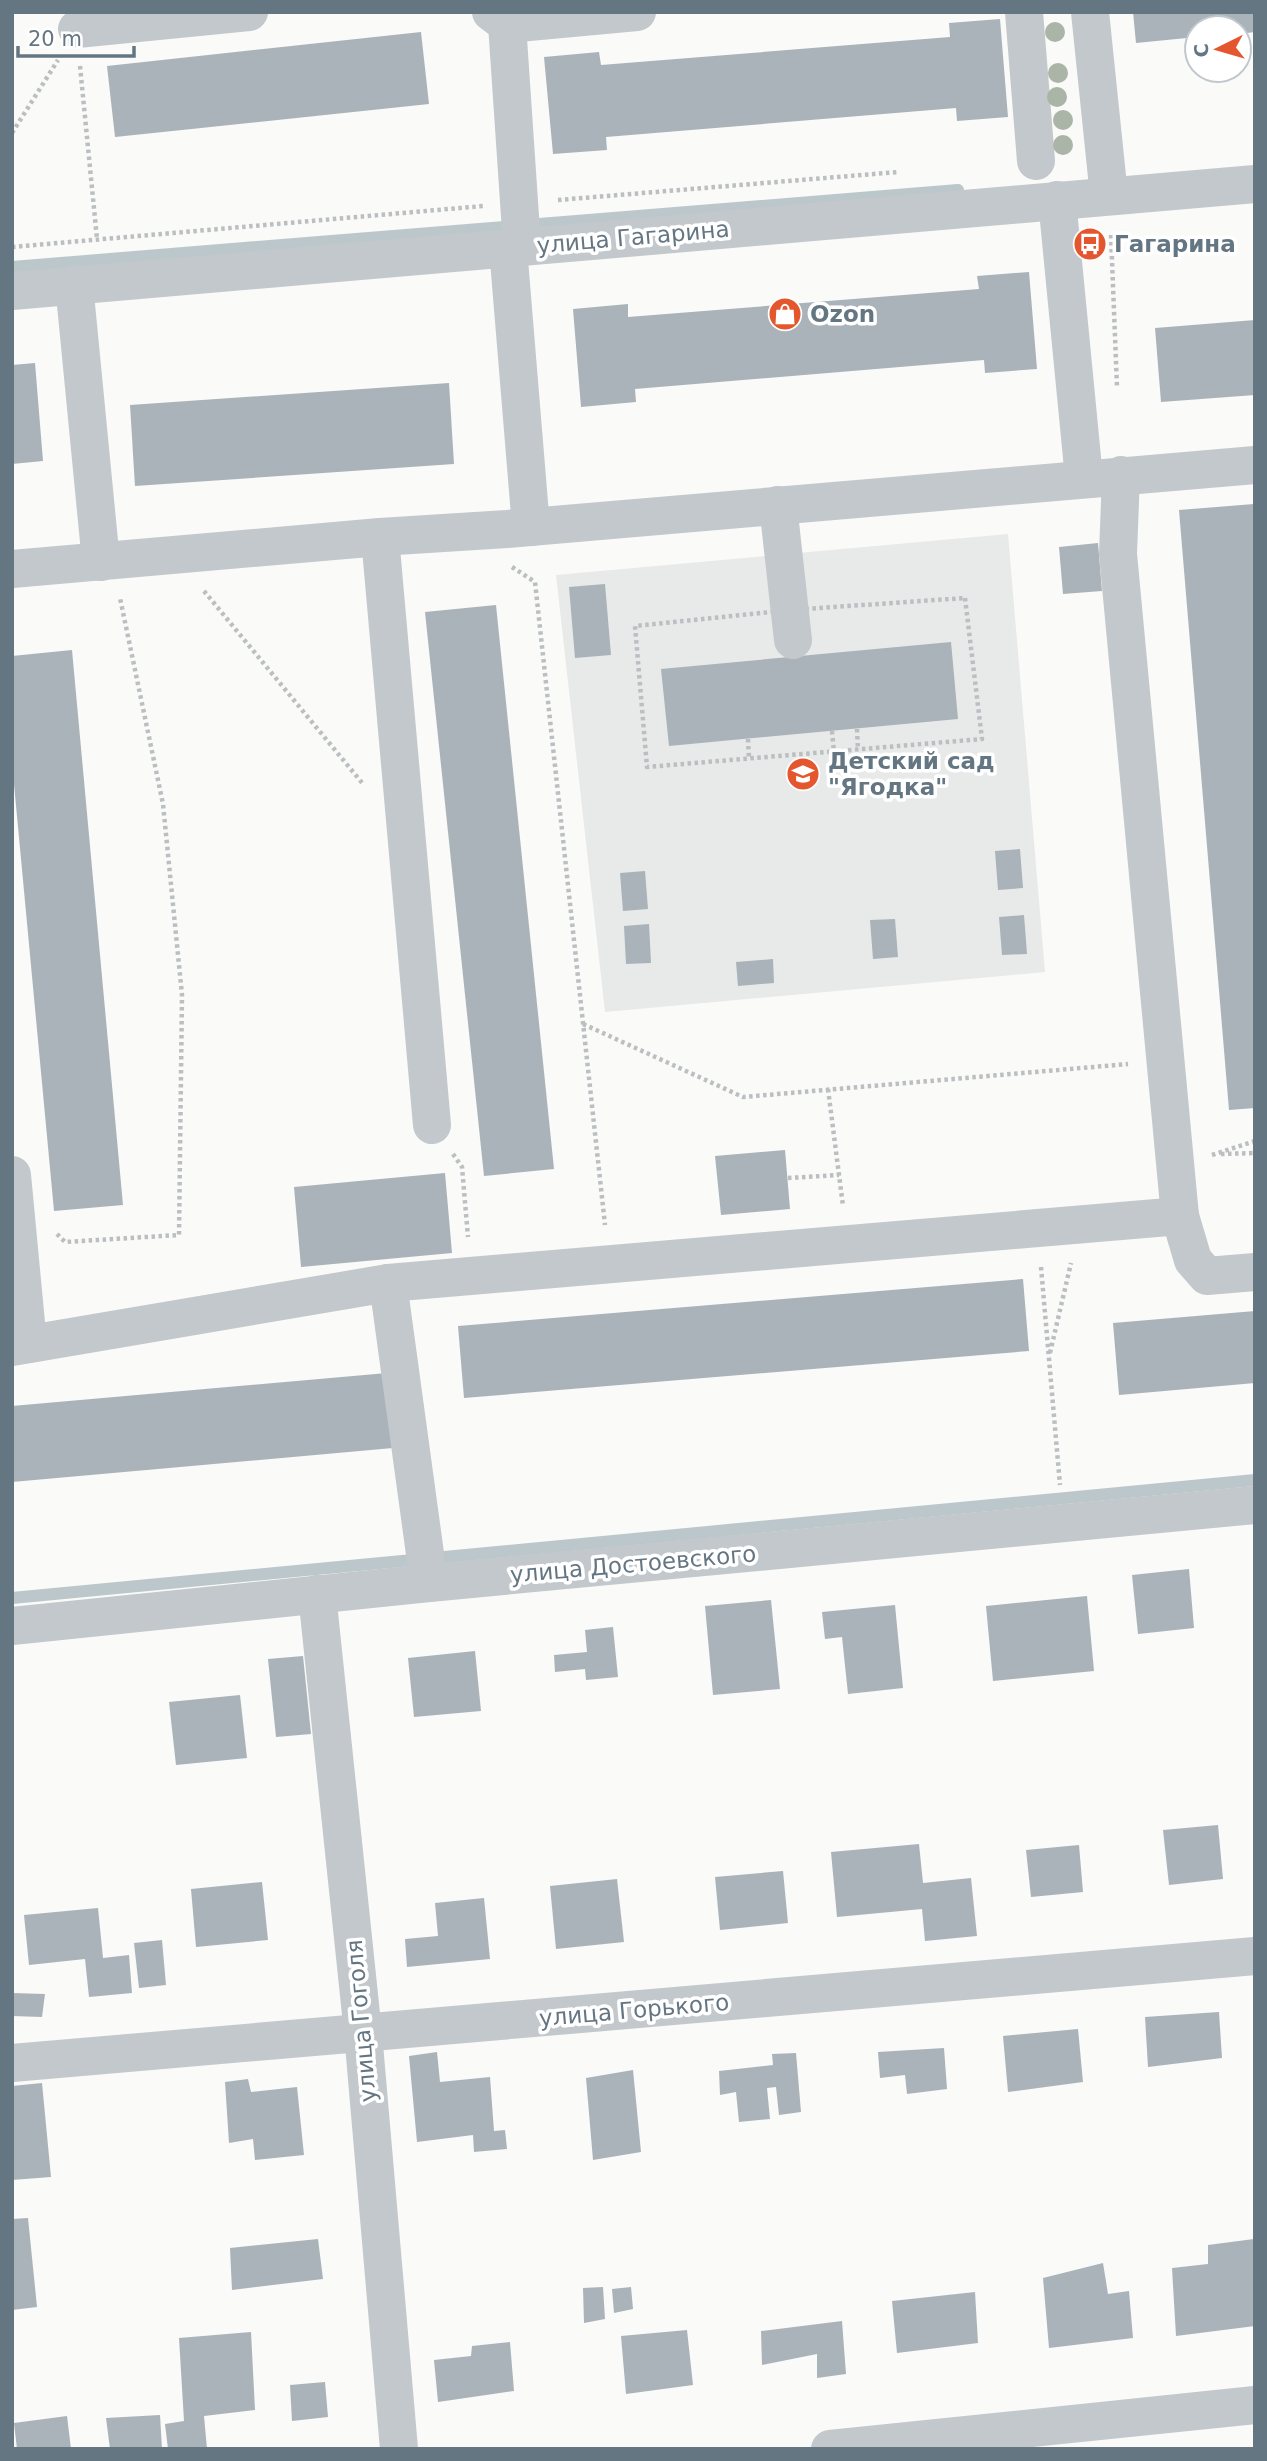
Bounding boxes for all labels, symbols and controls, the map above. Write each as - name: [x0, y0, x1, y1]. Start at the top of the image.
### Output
- scale bar: [18, 14, 133, 58]
- north arrow: [1183, 14, 1253, 84]
- text: 20 m: [28, 27, 82, 51]
- text: С: [1189, 43, 1213, 58]
- street label: улица Гагарина: [536, 216, 730, 258]
- bus stop icon: Гагарина: [1071, 225, 1109, 263]
- place label: Гагарина: [1114, 231, 1236, 257]
- shop icon: Ozon: [766, 295, 804, 333]
- place label: Ozon: [810, 301, 875, 327]
- place label: Детский сад "Ягодка": [828, 748, 995, 800]
- school or university icon: Детский сад "Ягодка": [784, 755, 822, 793]
- street label: улица Достоевского: [509, 1540, 757, 1588]
- street label: улица Гоголя: [341, 1939, 381, 2103]
- street label: улица Горького: [538, 1989, 730, 2031]

